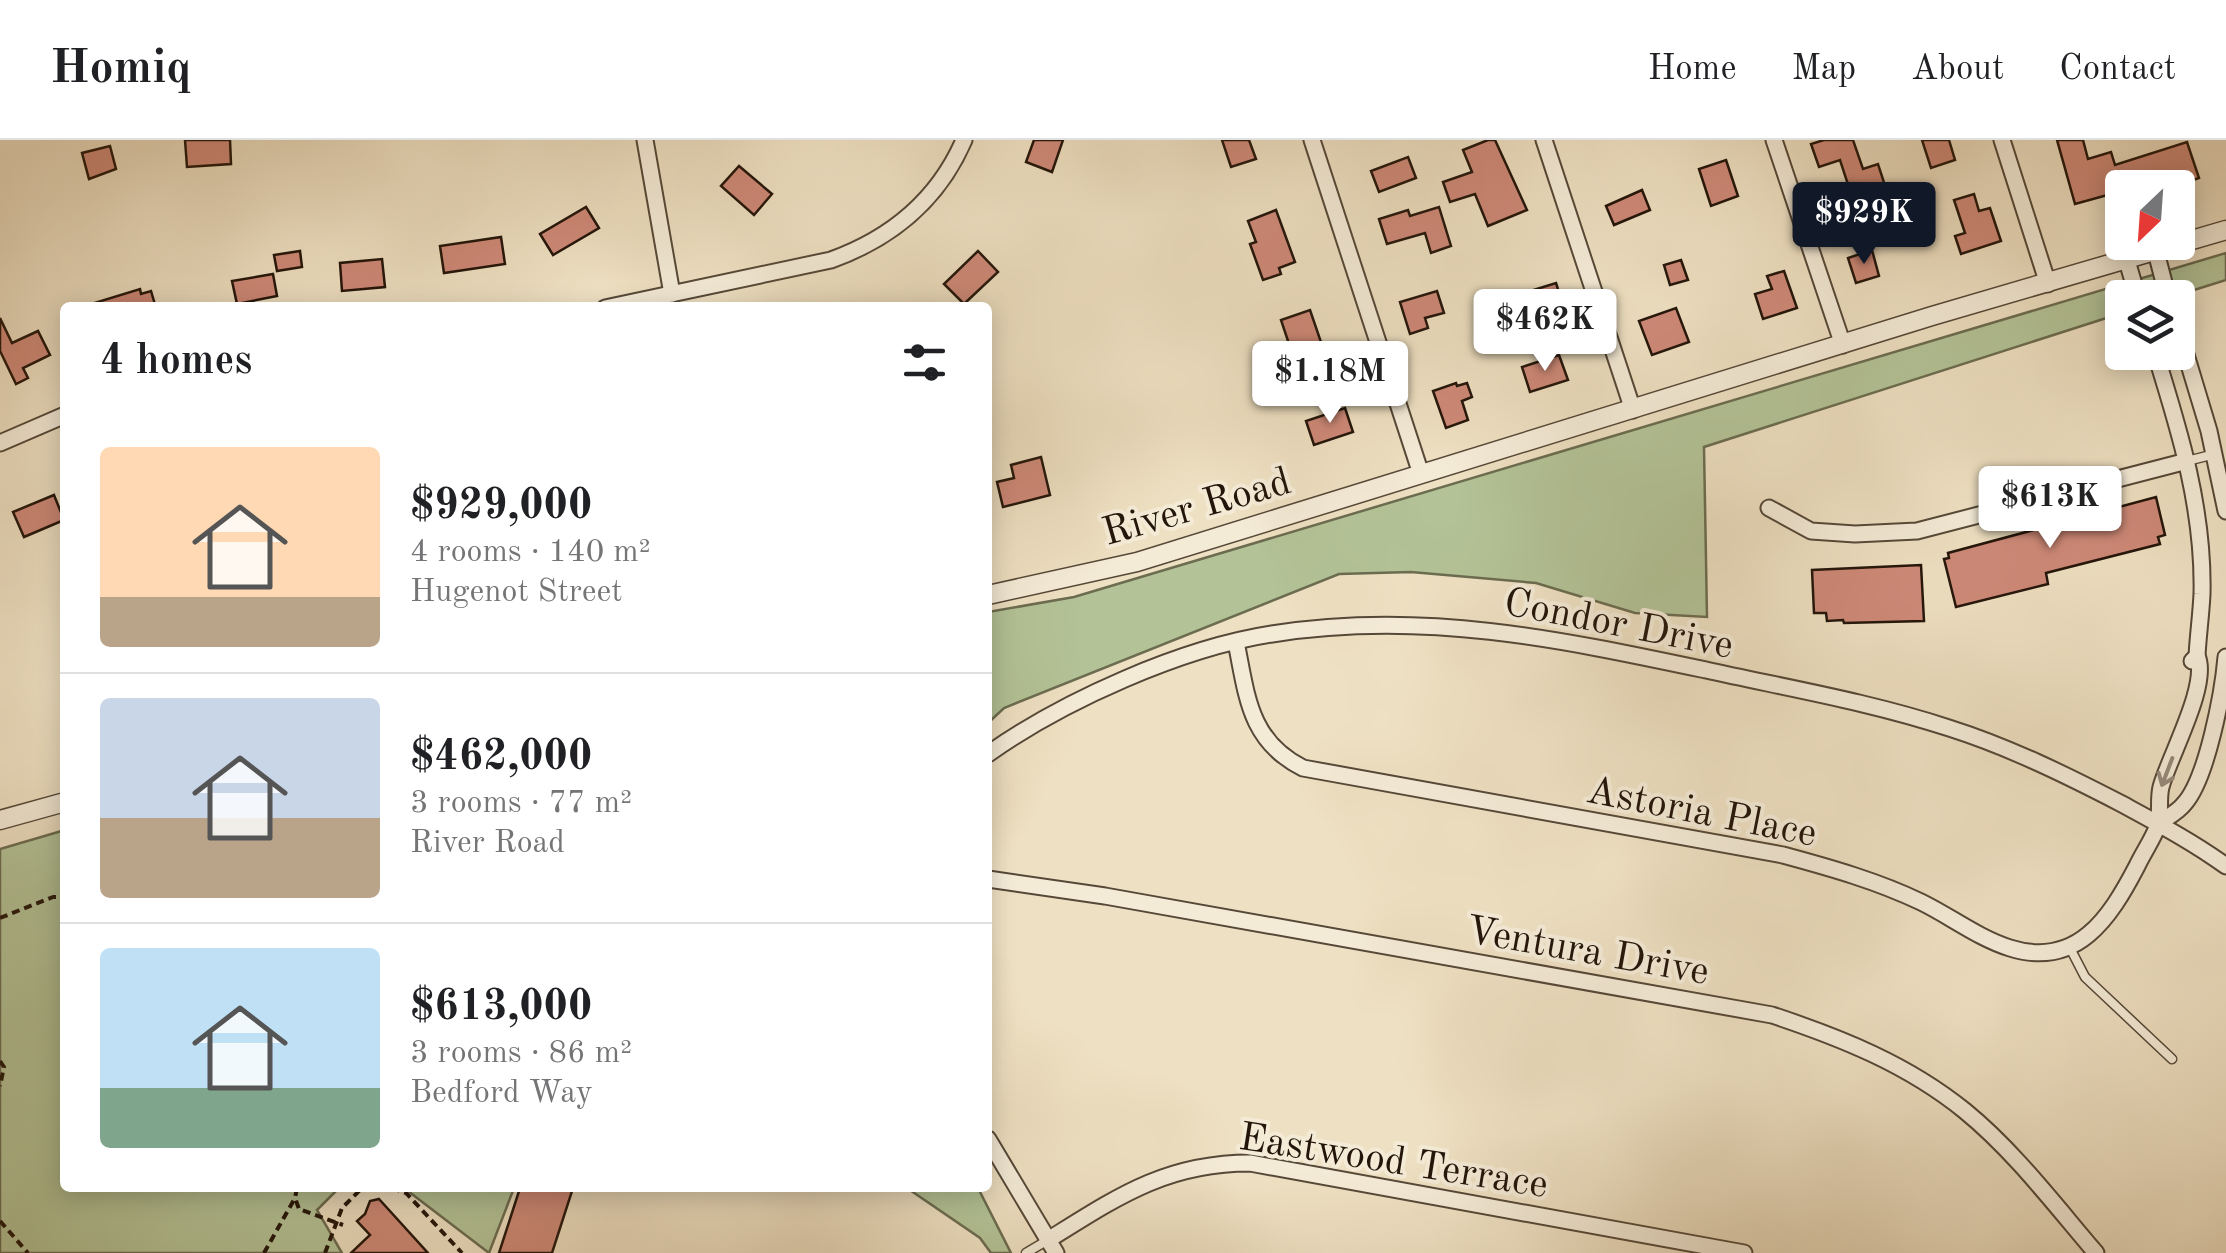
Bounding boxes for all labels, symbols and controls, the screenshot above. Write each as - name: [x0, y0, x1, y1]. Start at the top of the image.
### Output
- text: Homiq: [50, 45, 192, 93]
- text: Home: [1648, 52, 1737, 87]
- text: Map: [1792, 52, 1856, 87]
- text: About: [1911, 52, 2004, 87]
- text: Contact: [2059, 52, 2176, 87]
- north arrow: [2105, 170, 2195, 260]
- map controls: [2105, 170, 2195, 370]
- pin: $929K: [1794, 182, 1934, 267]
- text: $929K: [1815, 198, 1913, 230]
- button: layers: [2105, 280, 2195, 370]
- pin: $462K: [1475, 289, 1615, 374]
- text: $462K: [1496, 305, 1594, 337]
- icon: filters: [897, 335, 952, 390]
- text: 4 homes: [100, 341, 252, 383]
- pin: $1.18M: [1249, 341, 1411, 426]
- text: $1.18M: [1274, 357, 1386, 389]
- street label: River Road: [1098, 463, 1296, 555]
- pin: $613K: [1980, 466, 2120, 551]
- text: $613K: [2001, 482, 2099, 514]
- text: $929,000: [410, 486, 592, 528]
- icon: home: [180, 487, 300, 607]
- text: 4 rooms · 140 m²: [410, 537, 651, 569]
- text: Hugenot Street: [410, 577, 622, 609]
- street label: Condor Drive: [1500, 584, 1736, 668]
- text: $462,000: [410, 737, 592, 779]
- icon: home: [180, 738, 300, 858]
- one-way arrow: [2156, 757, 2174, 787]
- street label: Astoria Place: [1583, 772, 1820, 856]
- text: 3 rooms · 77 m²: [410, 788, 632, 820]
- text: River Road: [410, 828, 565, 860]
- street label: Ventura Drive: [1463, 912, 1712, 994]
- text: $613,000: [410, 987, 592, 1029]
- icon: home: [180, 988, 300, 1108]
- text: 3 rooms · 86 m²: [410, 1038, 632, 1070]
- text: Bedford Way: [410, 1078, 593, 1110]
- street label: Eastwood Terrace: [1236, 1119, 1551, 1207]

